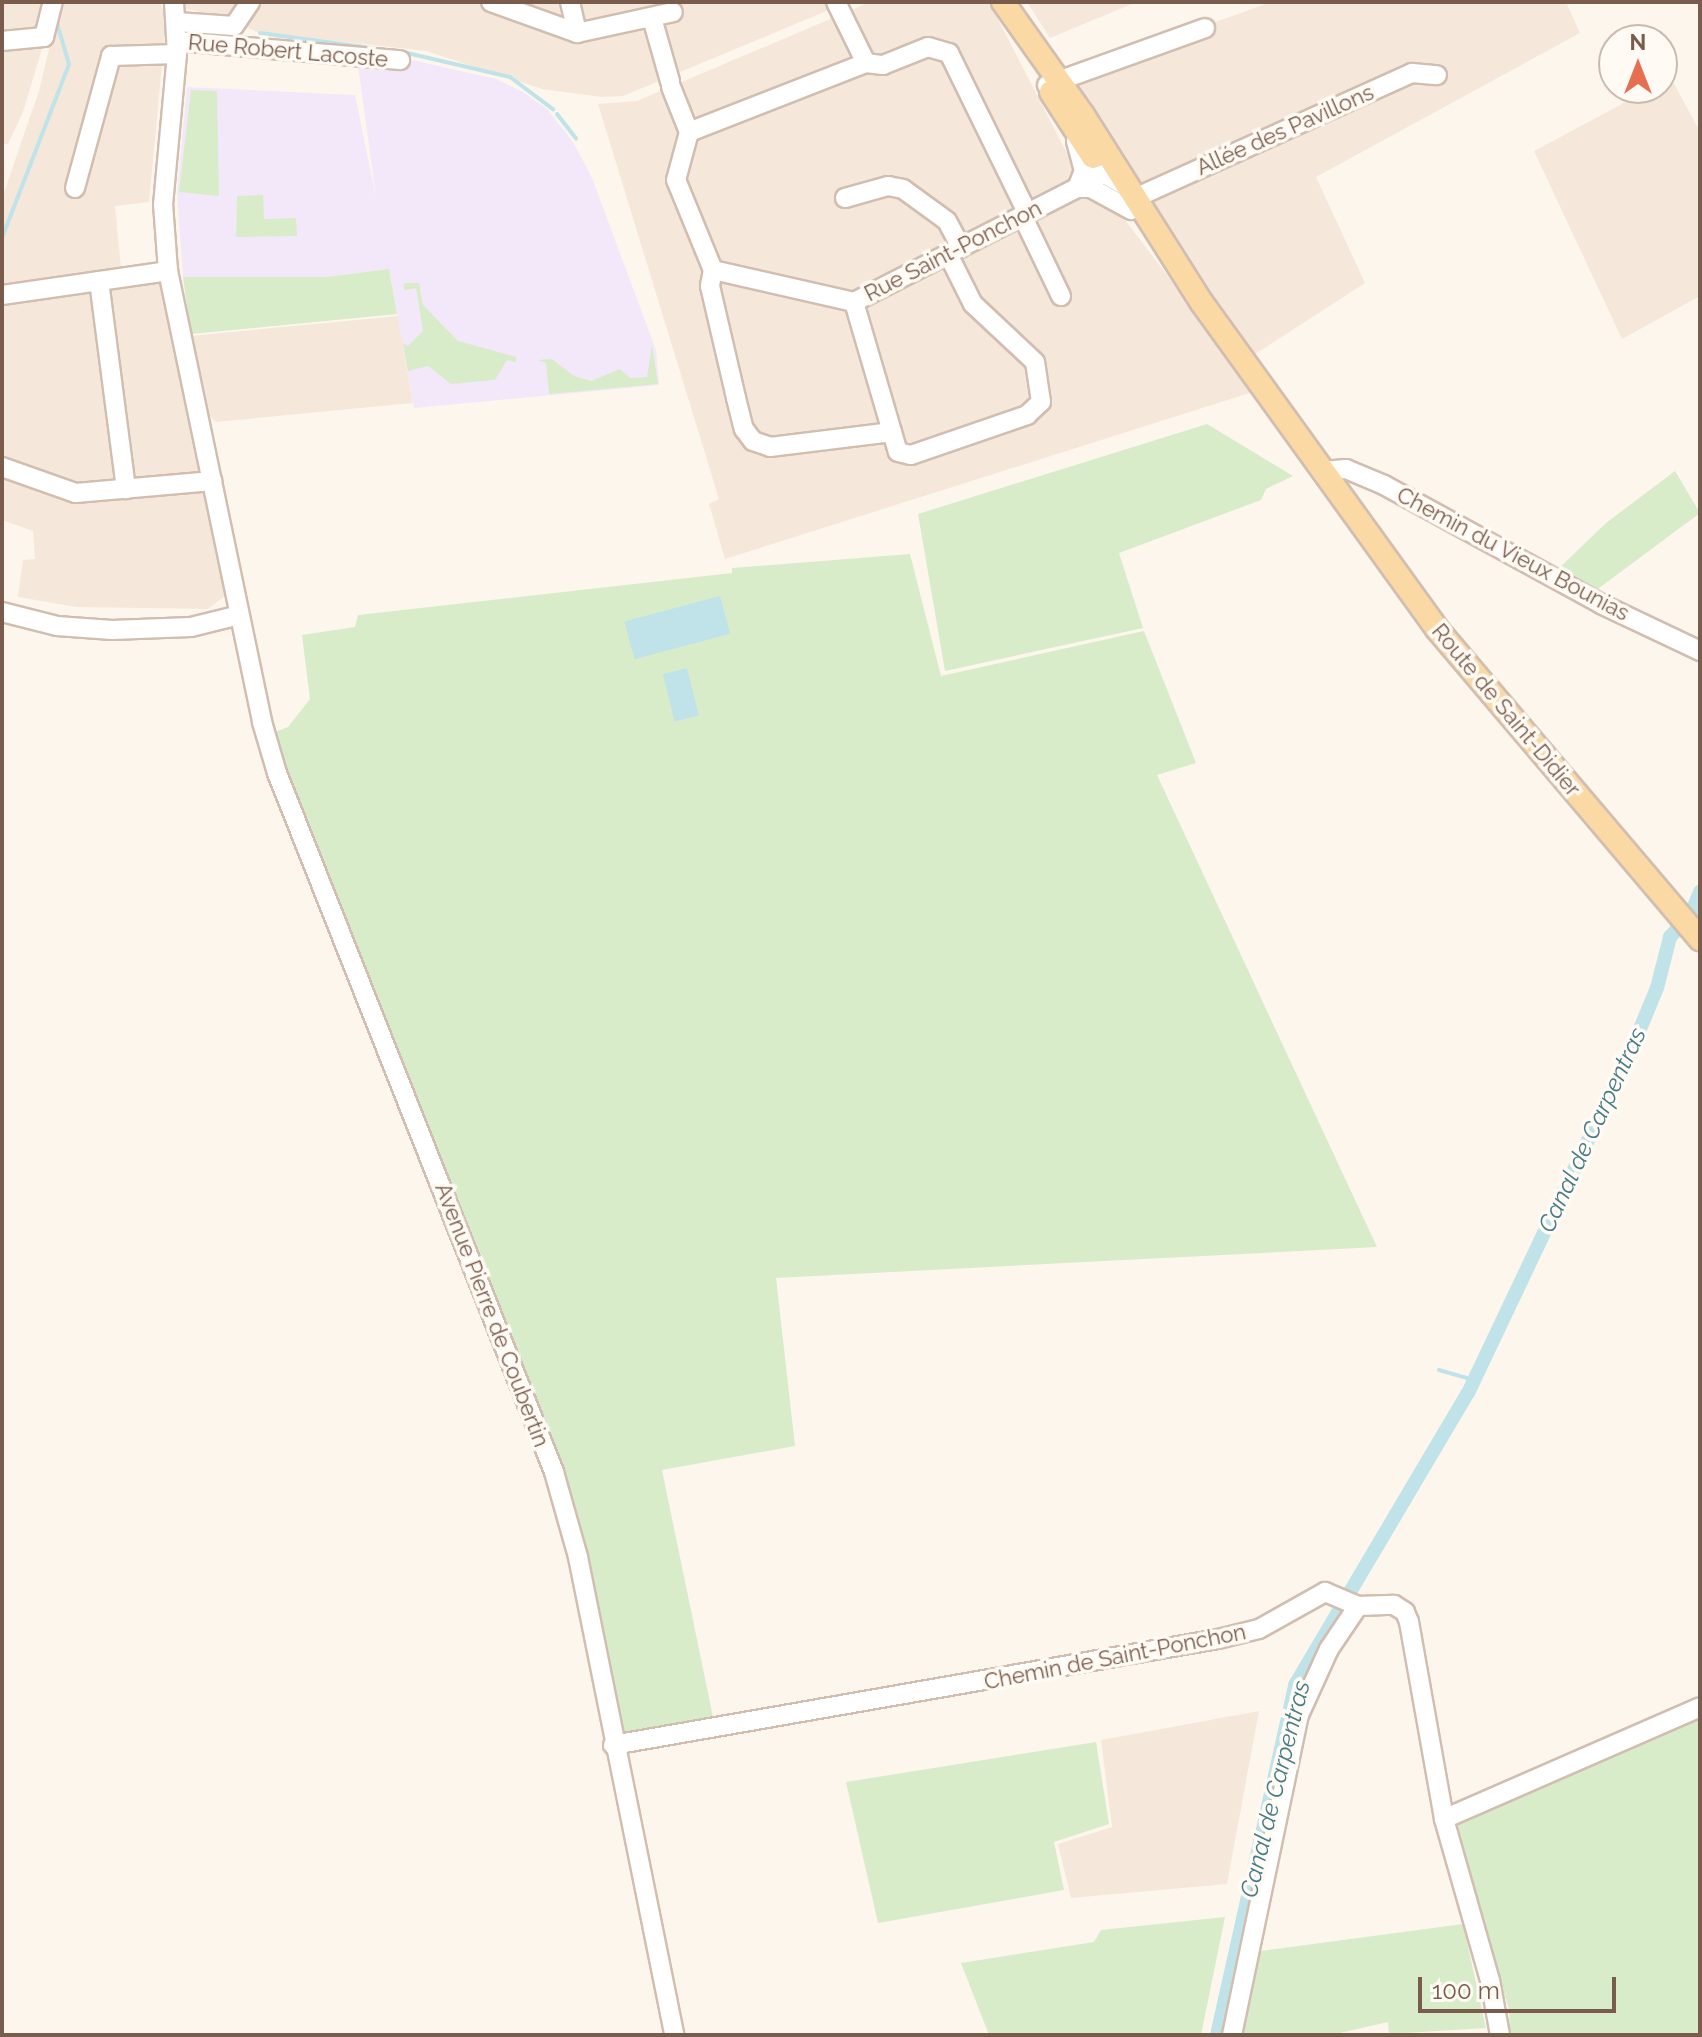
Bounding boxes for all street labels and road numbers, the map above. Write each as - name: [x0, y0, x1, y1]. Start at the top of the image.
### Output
- street label: Rue Robert Lacoste: [187, 29, 389, 73]
- street label: Allée des Pavillons: [1192, 79, 1378, 181]
- street label: Rue Saint-Ponchon: [860, 195, 1046, 307]
- street label: Chemin du Vieux Bounias: [1392, 481, 1634, 627]
- street label: Route de Saint-Didier: [1426, 618, 1586, 802]
- street label: Avenue Pierre de Coubertin: [429, 1179, 555, 1451]
- street label: Chemin de Saint-Ponchon: [982, 1619, 1248, 1695]

